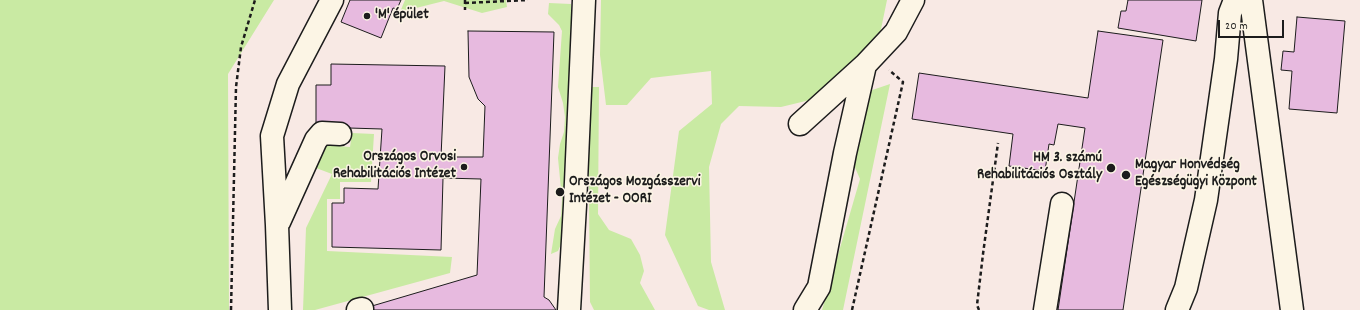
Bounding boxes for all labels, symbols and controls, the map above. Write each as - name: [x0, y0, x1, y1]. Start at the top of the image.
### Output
- place label: 'M' épület: [375, 7, 429, 25]
- marker: 'M' épület: [362, 11, 372, 21]
- scale bar: [1220, 12, 1286, 38]
- text: 20 m: [1225, 18, 1248, 35]
- place label: Országos Orvosi Rehabilitációs Intézet: [333, 149, 456, 184]
- place label: HM 3. számú Rehabilitációs Osztály: [977, 150, 1102, 185]
- place label: Magyar Honvédség Egészségügyi Központ: [1135, 157, 1257, 192]
- marker: Országos Orvosi Rehabilitációs Intézet: [459, 162, 469, 172]
- marker: HM 3. számú Rehabilitációs Osztály: [1105, 162, 1117, 174]
- marker: Magyar Honvédség Egészségügyi Központ: [1120, 169, 1132, 181]
- place label: Országos Mozgásszervi Intézet - OORI: [569, 174, 700, 209]
- marker: Országos Mozgásszervi Intézet - OORI: [554, 186, 566, 198]

